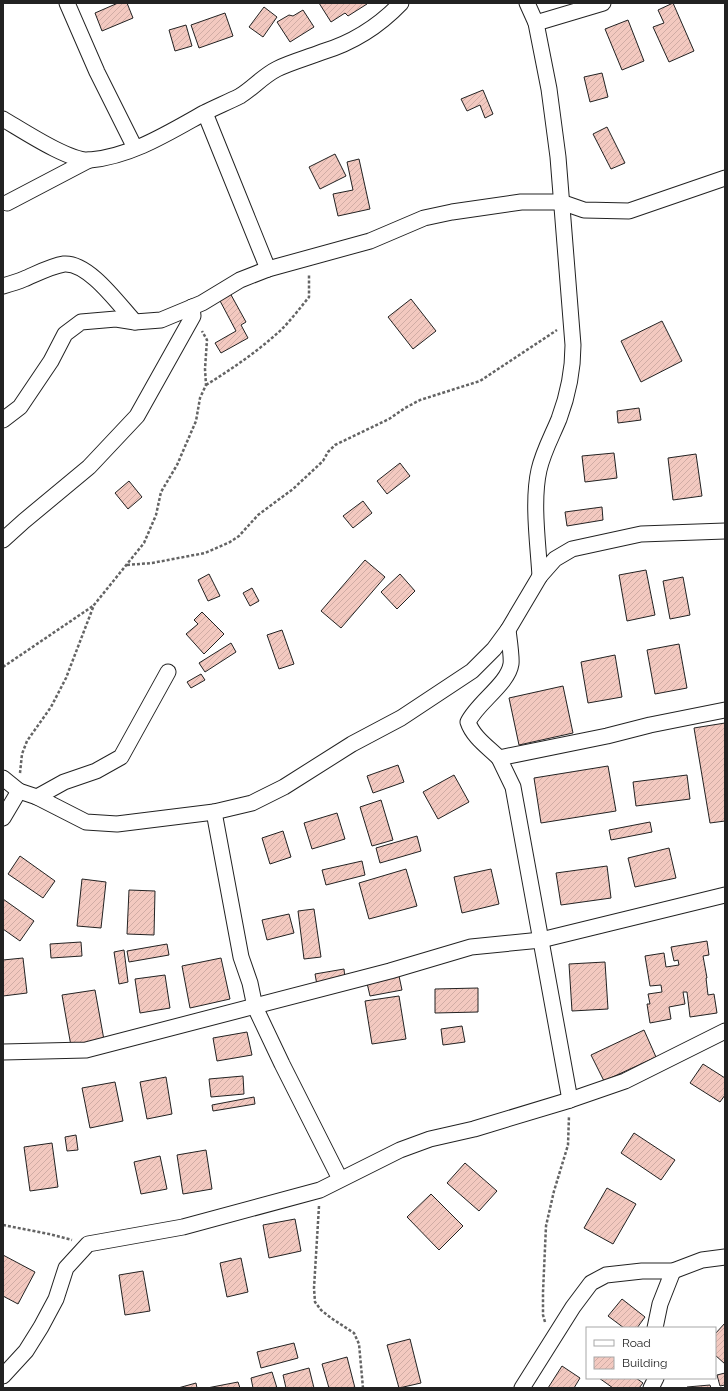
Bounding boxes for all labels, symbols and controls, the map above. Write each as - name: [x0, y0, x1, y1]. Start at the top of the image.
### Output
- legend: [586, 1327, 716, 1379]
- text: Road: [622, 1336, 651, 1350]
- text: Building: [622, 1356, 668, 1370]

